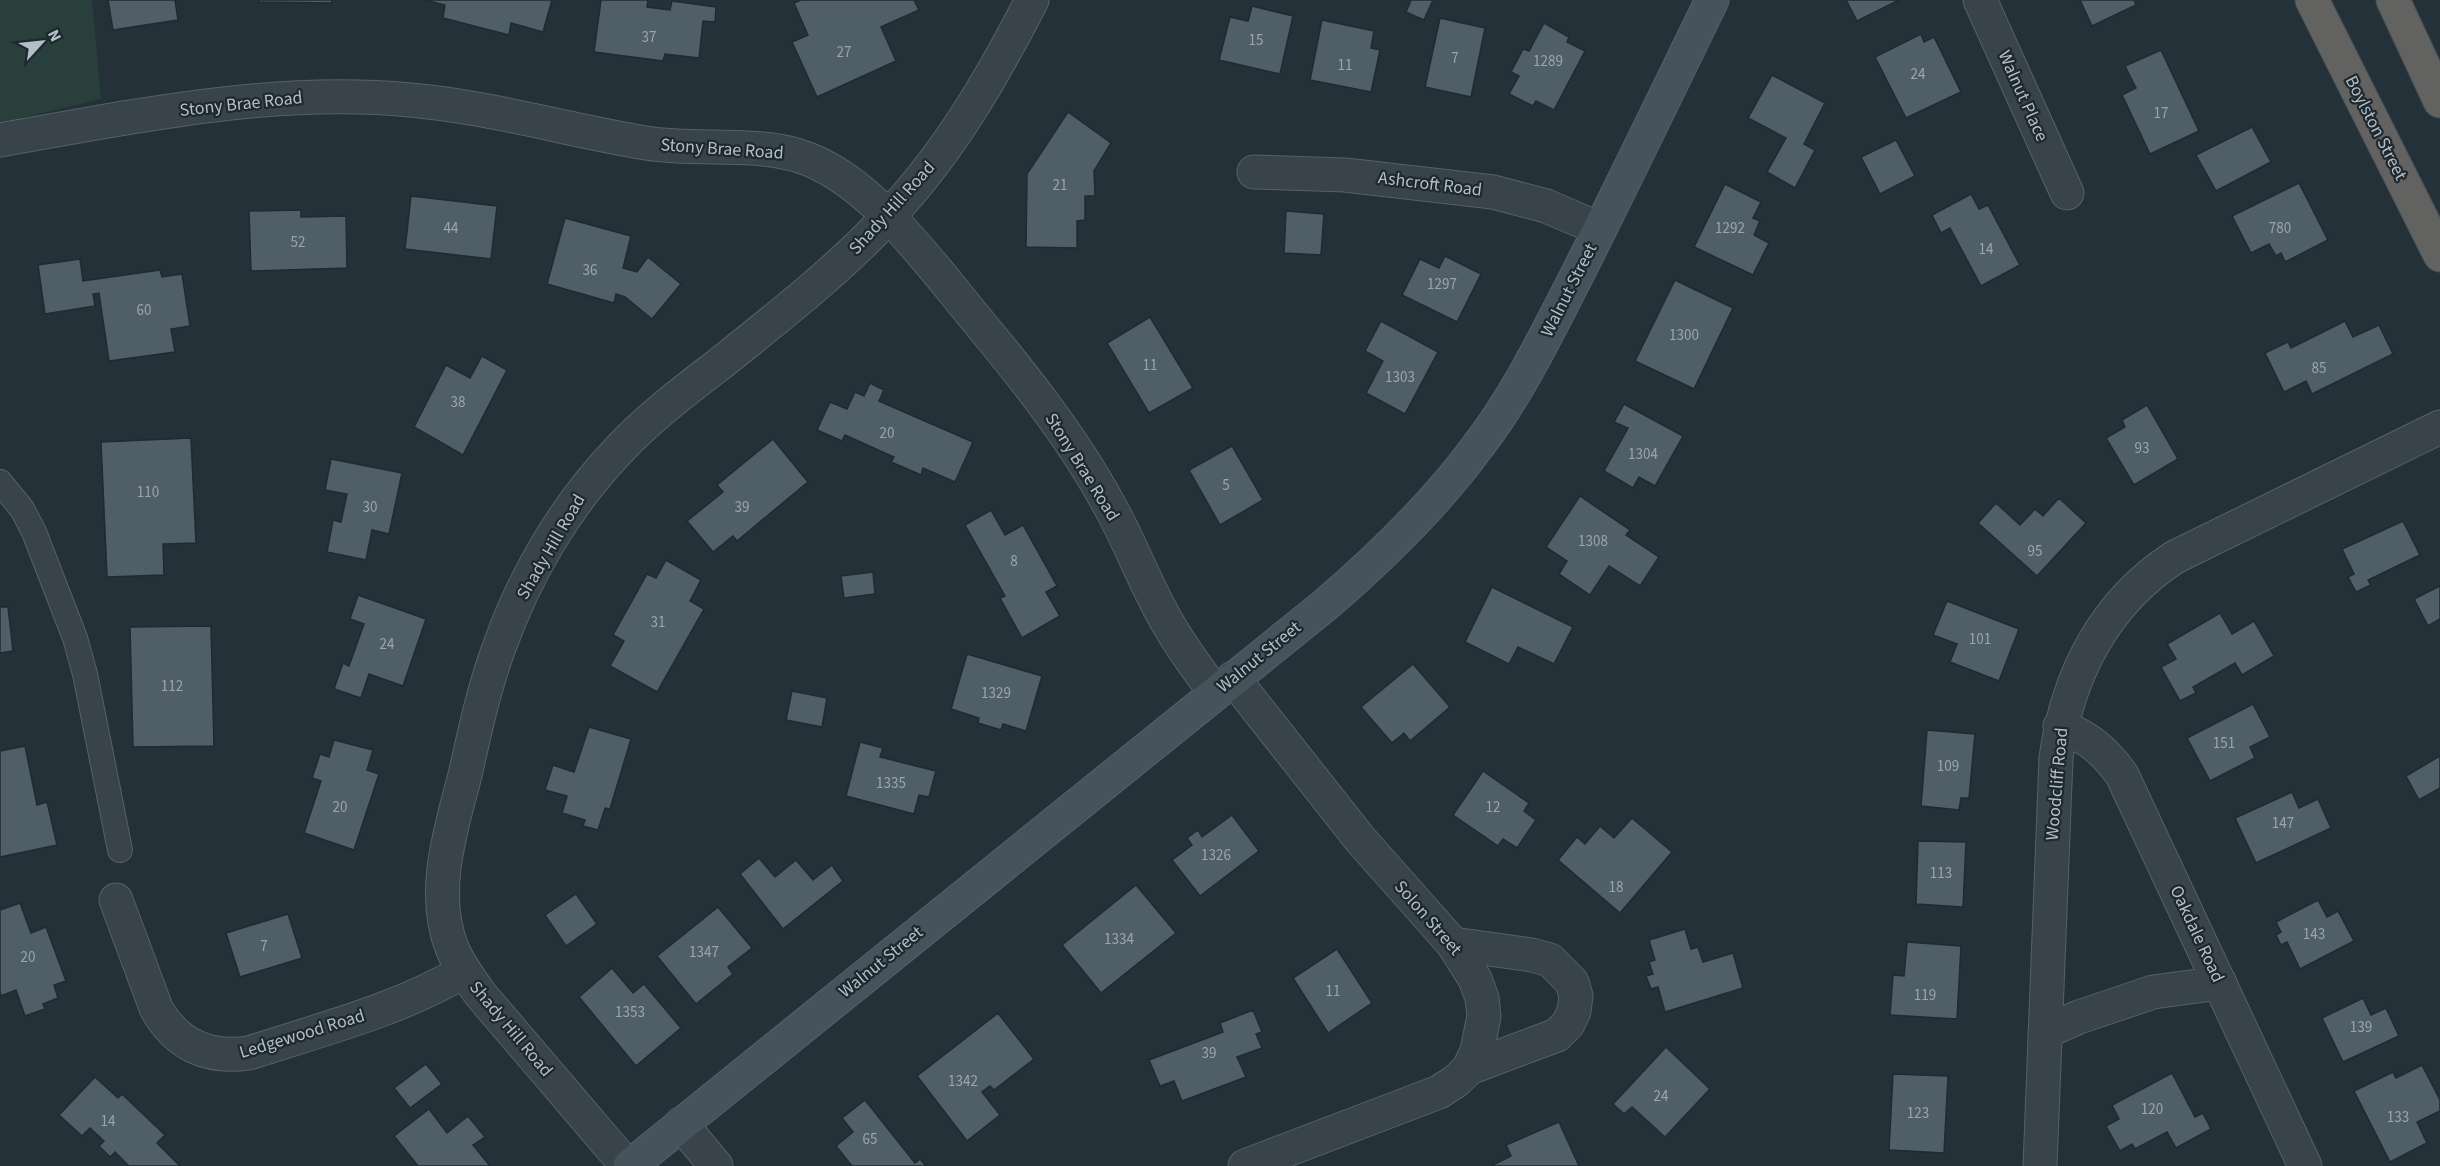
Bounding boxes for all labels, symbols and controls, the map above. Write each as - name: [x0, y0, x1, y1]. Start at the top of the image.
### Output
- north arrow: [12, 12, 72, 72]
- text: N: [42, 26, 67, 45]
- house number: 37: [642, 27, 656, 48]
- house number: 15: [1249, 30, 1263, 51]
- house number: 27: [837, 42, 851, 63]
- street label: Walnut Place: [1992, 46, 2054, 146]
- house number: 7: [1451, 48, 1459, 69]
- house number: 1289: [1533, 51, 1563, 72]
- house number: 11: [1338, 55, 1352, 76]
- house number: 24: [1911, 64, 1926, 85]
- street label: Boylston Street: [2339, 71, 2413, 185]
- street label: Stony Brae Road: [178, 85, 304, 123]
- house number: 17: [2154, 103, 2168, 124]
- street label: Stony Brae Road: [660, 132, 784, 166]
- street label: Shady Hill Road: [843, 156, 941, 260]
- street label: Ashcroft Road: [1377, 165, 1483, 203]
- house number: 21: [1053, 175, 1067, 196]
- house number: 44: [444, 218, 459, 239]
- house number: 1292: [1715, 218, 1745, 239]
- house number: 780: [2269, 218, 2291, 239]
- house number: 52: [291, 232, 305, 253]
- street label: Walnut Street: [1535, 239, 1603, 341]
- house number: 14: [1979, 239, 1994, 260]
- house number: 36: [583, 260, 597, 281]
- house number: 1297: [1427, 274, 1457, 295]
- house number: 60: [137, 300, 151, 321]
- house number: 1300: [1669, 325, 1699, 346]
- house number: 11: [1143, 355, 1157, 376]
- house number: 85: [2312, 358, 2326, 379]
- house number: 1303: [1385, 367, 1415, 388]
- house number: 38: [451, 392, 465, 413]
- street label: Stony Brae Road: [1039, 408, 1125, 526]
- house number: 20: [880, 423, 894, 444]
- house number: 93: [2135, 438, 2149, 459]
- house number: 1304: [1628, 444, 1658, 465]
- house number: 5: [1222, 475, 1230, 496]
- house number: 110: [137, 482, 159, 503]
- street label: Shady Hill Road: [511, 490, 591, 604]
- house number: 30: [363, 497, 377, 518]
- house number: 39: [735, 497, 749, 518]
- house number: 1308: [1578, 531, 1608, 552]
- house number: 95: [2028, 541, 2042, 562]
- house number: 8: [1010, 551, 1018, 572]
- house number: 31: [651, 612, 665, 633]
- street label: Walnut Street: [1212, 615, 1306, 699]
- house number: 101: [1969, 629, 1991, 650]
- house number: 24: [380, 634, 395, 655]
- house number: 112: [161, 676, 183, 697]
- house number: 1329: [981, 683, 1011, 704]
- street label: Woodcliff Road: [2040, 726, 2074, 842]
- house number: 151: [2213, 733, 2235, 754]
- house number: 109: [1937, 756, 1959, 777]
- house number: 1335: [876, 773, 906, 794]
- house number: 20: [333, 797, 347, 818]
- house number: 12: [1486, 797, 1500, 818]
- house number: 147: [2272, 813, 2294, 834]
- house number: 1326: [1201, 845, 1231, 866]
- house number: 113: [1930, 863, 1952, 884]
- street label: Solon Street: [1388, 875, 1468, 961]
- house number: 18: [1609, 877, 1623, 898]
- street label: Oakdale Road: [2164, 881, 2230, 987]
- street label: Walnut Street: [834, 920, 928, 1004]
- house number: 143: [2303, 924, 2325, 945]
- house number: 1334: [1104, 929, 1134, 950]
- house number: 7: [260, 936, 268, 957]
- house number: 1347: [689, 942, 719, 963]
- house number: 20: [21, 947, 35, 968]
- street label: Shady Hill Road: [463, 976, 559, 1082]
- house number: 11: [1326, 981, 1340, 1002]
- house number: 119: [1914, 985, 1936, 1006]
- house number: 1353: [615, 1002, 645, 1023]
- street label: Ledgewood Road: [236, 1003, 368, 1065]
- house number: 139: [2350, 1017, 2372, 1038]
- house number: 39: [1202, 1043, 1216, 1064]
- house number: 1342: [948, 1071, 978, 1092]
- house number: 24: [1654, 1086, 1669, 1107]
- house number: 120: [2141, 1099, 2163, 1120]
- house number: 123: [1907, 1103, 1929, 1124]
- house number: 133: [2387, 1107, 2409, 1128]
- house number: 14: [101, 1111, 116, 1132]
- house number: 65: [863, 1129, 877, 1150]

